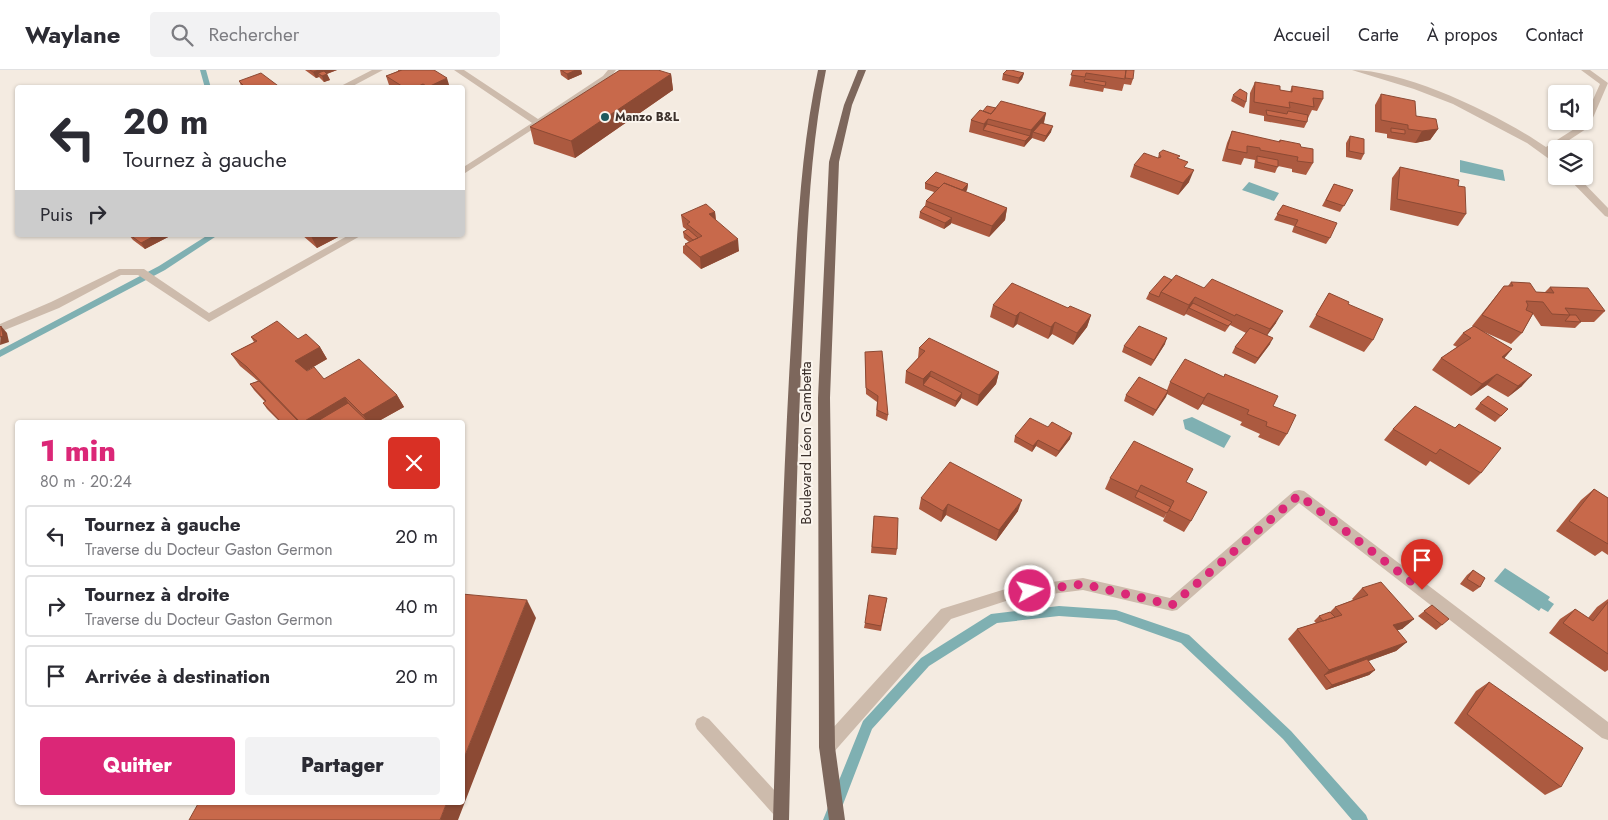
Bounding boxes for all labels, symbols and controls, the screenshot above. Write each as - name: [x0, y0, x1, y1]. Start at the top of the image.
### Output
- search box: [150, 12, 500, 57]
- text: Waylane: [25, 17, 120, 52]
- icon: search: [168, 21, 196, 49]
- text: Rechercher: [208, 21, 299, 48]
- text: Accueil: [1273, 22, 1330, 48]
- text: Carte: [1358, 22, 1399, 48]
- text: À propos: [1427, 22, 1497, 48]
- text: Contact: [1525, 22, 1583, 48]
- map controls: [1548, 85, 1593, 185]
- button: sound: [1548, 85, 1593, 130]
- text: 20 m: [123, 97, 208, 147]
- icon: left: [40, 105, 105, 170]
- place label: Manzo B&L: [615, 108, 680, 126]
- marker: Manzo B&L: [599, 111, 611, 123]
- button: layers: [1548, 140, 1593, 185]
- text: Tournez à gauche: [123, 143, 287, 175]
- icon: right: [83, 200, 111, 228]
- text: Puis: [40, 201, 73, 228]
- street label: Boulevard Léon Gambetta: [795, 361, 817, 525]
- text: 1 min: [40, 429, 116, 472]
- button: close: [388, 437, 440, 489]
- text: 80 m · 20:24: [40, 470, 132, 493]
- text: Tournez à gauche: [85, 511, 241, 538]
- icon: left: [42, 522, 70, 550]
- text: 20 m: [395, 523, 438, 550]
- text: Traverse du Docteur Gaston Germon: [85, 538, 333, 561]
- pin: [1401, 539, 1443, 590]
- icon: arrive: [1408, 546, 1436, 574]
- position arrow: [1003, 564, 1055, 616]
- text: Tournez à droite: [85, 581, 230, 608]
- icon: right: [42, 592, 70, 620]
- text: 40 m: [395, 593, 438, 620]
- text: Traverse du Docteur Gaston Germon: [85, 608, 333, 631]
- icon: arrive: [42, 662, 70, 690]
- text: Arrivée à destination: [85, 663, 270, 690]
- text: 20 m: [395, 663, 438, 690]
- button: Quitter: [40, 737, 235, 795]
- button: Partager: [245, 737, 440, 795]

